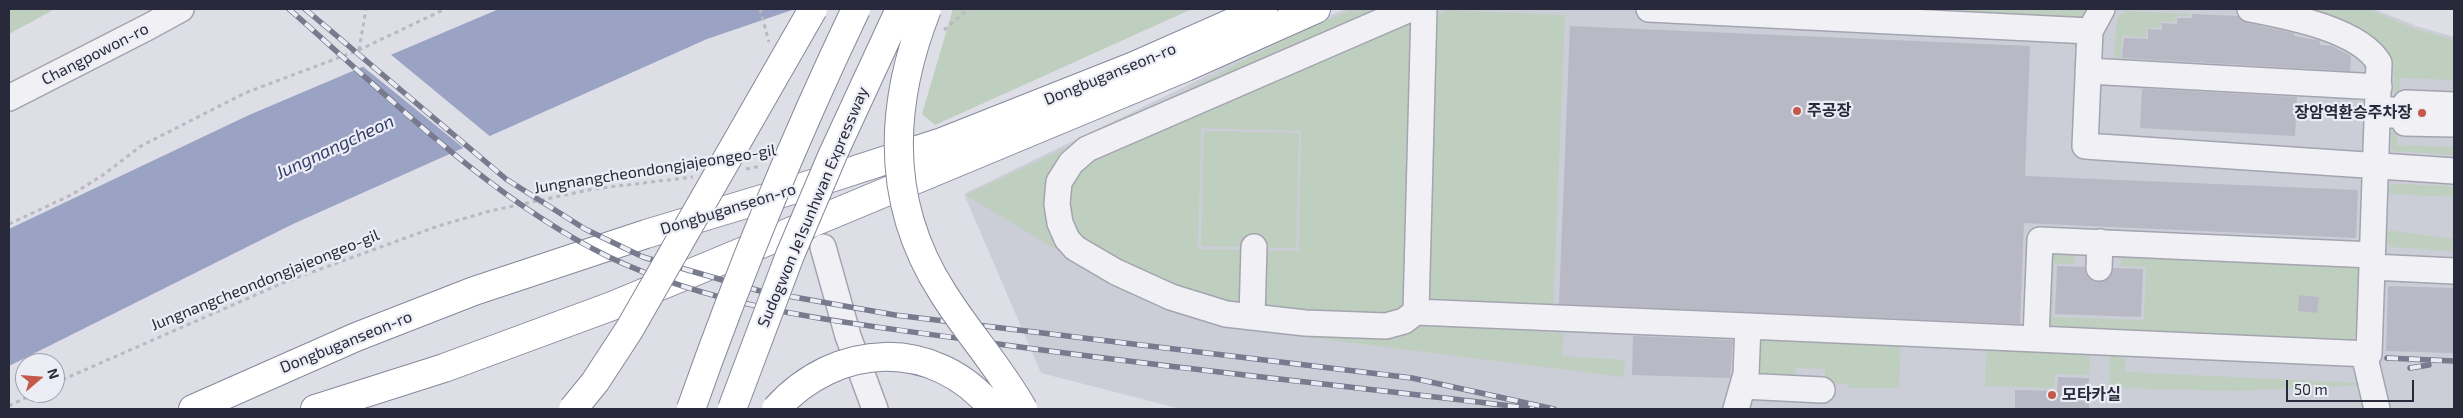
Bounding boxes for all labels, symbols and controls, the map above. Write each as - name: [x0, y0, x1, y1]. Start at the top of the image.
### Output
- street label: Changpowon-ro: [38, 19, 152, 89]
- street label: Dongbuganseon-ro: [1041, 39, 1179, 109]
- street label: Sudogwon Je1sunhwan Expressway: [753, 84, 873, 330]
- place label: 주공장: [1807, 101, 1851, 121]
- place label: 장암역환승주차장: [2294, 103, 2412, 123]
- marker: 주공장: [1791, 105, 1803, 117]
- marker: 장암역환승주차장: [2416, 107, 2428, 119]
- water label: Jungnangcheon: [272, 110, 398, 184]
- street label: Jungnangcheondongjajeongeo-gil: [533, 140, 777, 198]
- street label: Dongbuganseon-ro: [658, 179, 798, 239]
- street label: Jungnangcheondongjajeongeo-gil: [148, 225, 382, 335]
- street label: Dongbuganseon-ro: [277, 307, 415, 377]
- north arrow: [15, 353, 65, 403]
- text: N: [44, 366, 63, 381]
- scale bar: [2288, 370, 2416, 402]
- text: 50 m: [2294, 380, 2328, 398]
- place label: 모타카실: [2062, 385, 2121, 405]
- marker: 모타카실: [2046, 389, 2058, 401]

